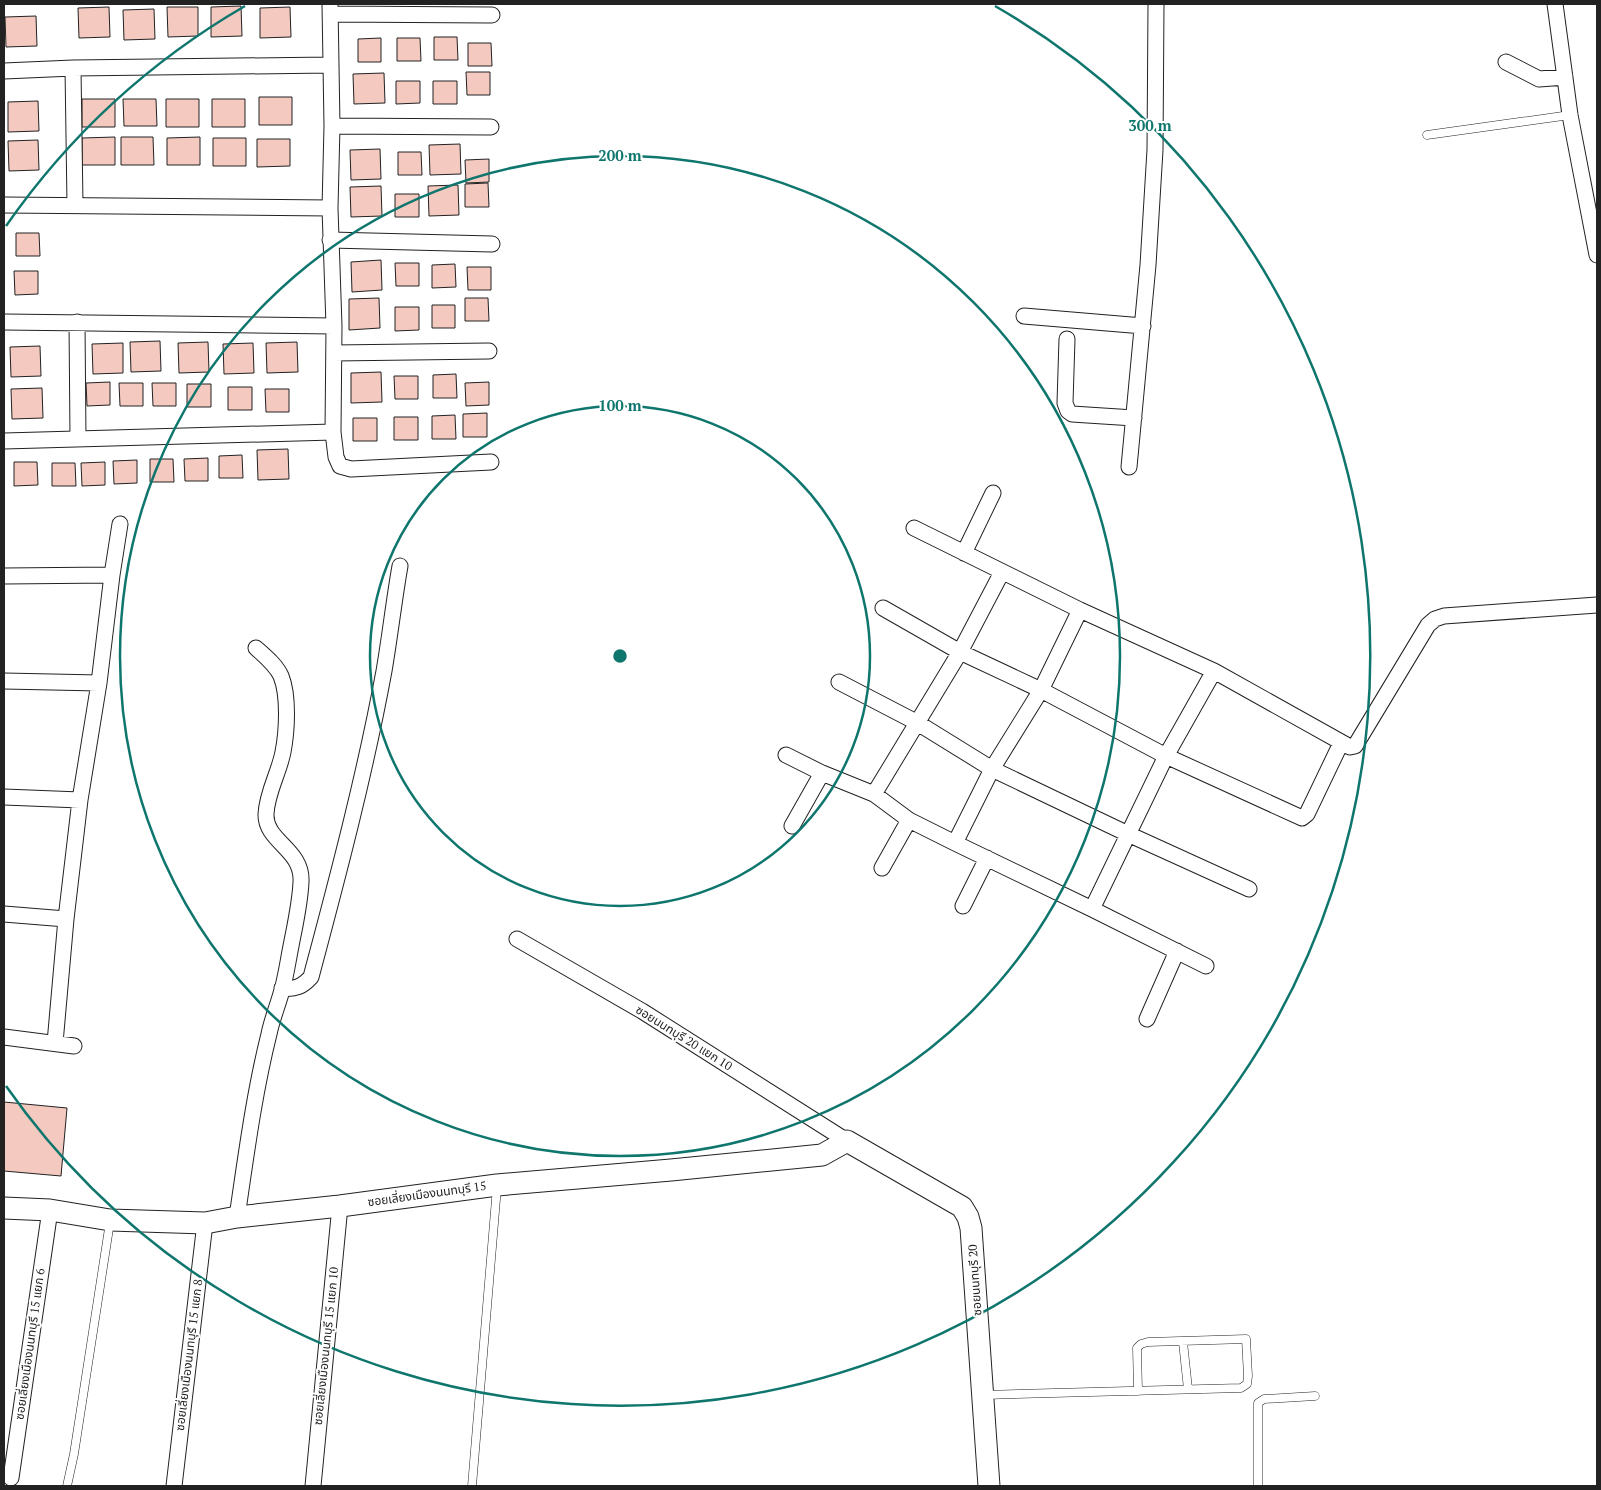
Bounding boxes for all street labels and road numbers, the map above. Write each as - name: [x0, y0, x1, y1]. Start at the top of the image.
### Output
- street label: ซอยนนทบุรี 20 แยก 10: [633, 1002, 735, 1073]
- street label: ซอยเลี่ยงเมืองนนทบุรี 15: [367, 1177, 487, 1209]
- street label: ซอยนนทบุรี 20: [965, 1244, 984, 1316]
- street label: ซอยเลี่ยงเมืองนนทบุรี 15 แยก 10: [309, 1266, 341, 1426]
- street label: ซอยเลี่ยงเมืองนนทบุรี 15 แยก 6: [10, 1267, 48, 1421]
- street label: ซอยเลี่ยงเมืองนนทบุรี 15 แยก 8: [171, 1278, 205, 1432]

